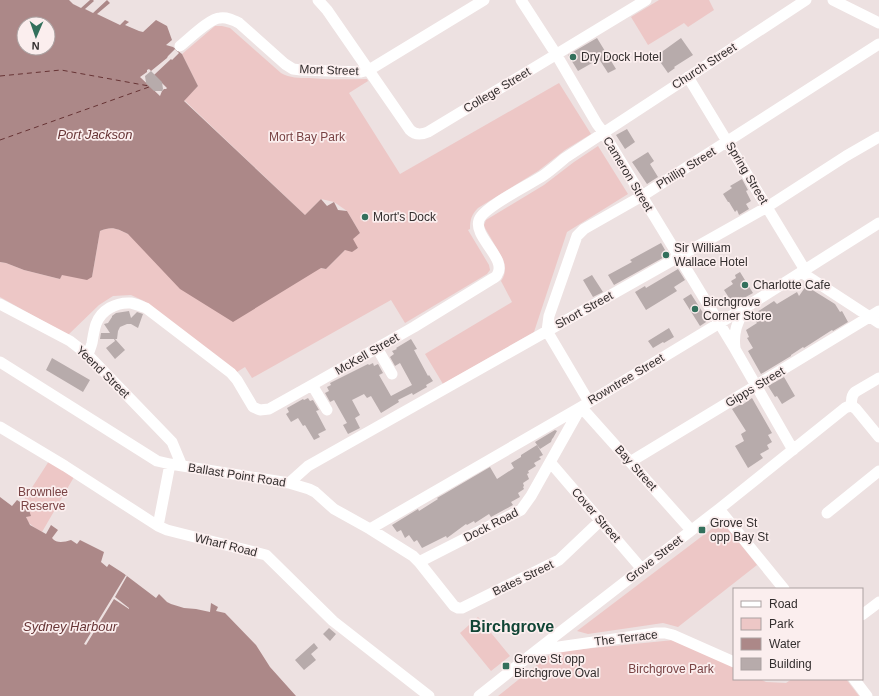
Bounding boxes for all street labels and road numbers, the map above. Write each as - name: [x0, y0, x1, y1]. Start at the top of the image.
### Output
- street label: Church Street: [669, 40, 739, 92]
- street label: Mort Street: [299, 62, 360, 78]
- street label: College Street: [461, 64, 534, 116]
- street label: Cameron Street: [600, 134, 656, 214]
- street label: Spring Street: [723, 139, 771, 207]
- street label: Phillip Street: [654, 144, 719, 192]
- street label: Short Street: [553, 288, 616, 332]
- street label: McKell Street: [333, 330, 402, 378]
- street label: Yeend Street: [73, 343, 133, 401]
- street label: Rowntree Street: [585, 350, 667, 407]
- street label: Gipps Street: [723, 363, 788, 410]
- street label: Bay Street: [612, 442, 660, 494]
- street label: Ballast Point Road: [187, 460, 287, 490]
- street label: Cover Street: [569, 485, 624, 546]
- street label: Dock Road: [461, 505, 521, 545]
- street label: Wharf Road: [193, 530, 259, 560]
- street label: Grove Street: [623, 532, 686, 585]
- street label: Bates Street: [490, 557, 556, 599]
- street label: The Terrace: [593, 627, 659, 649]

